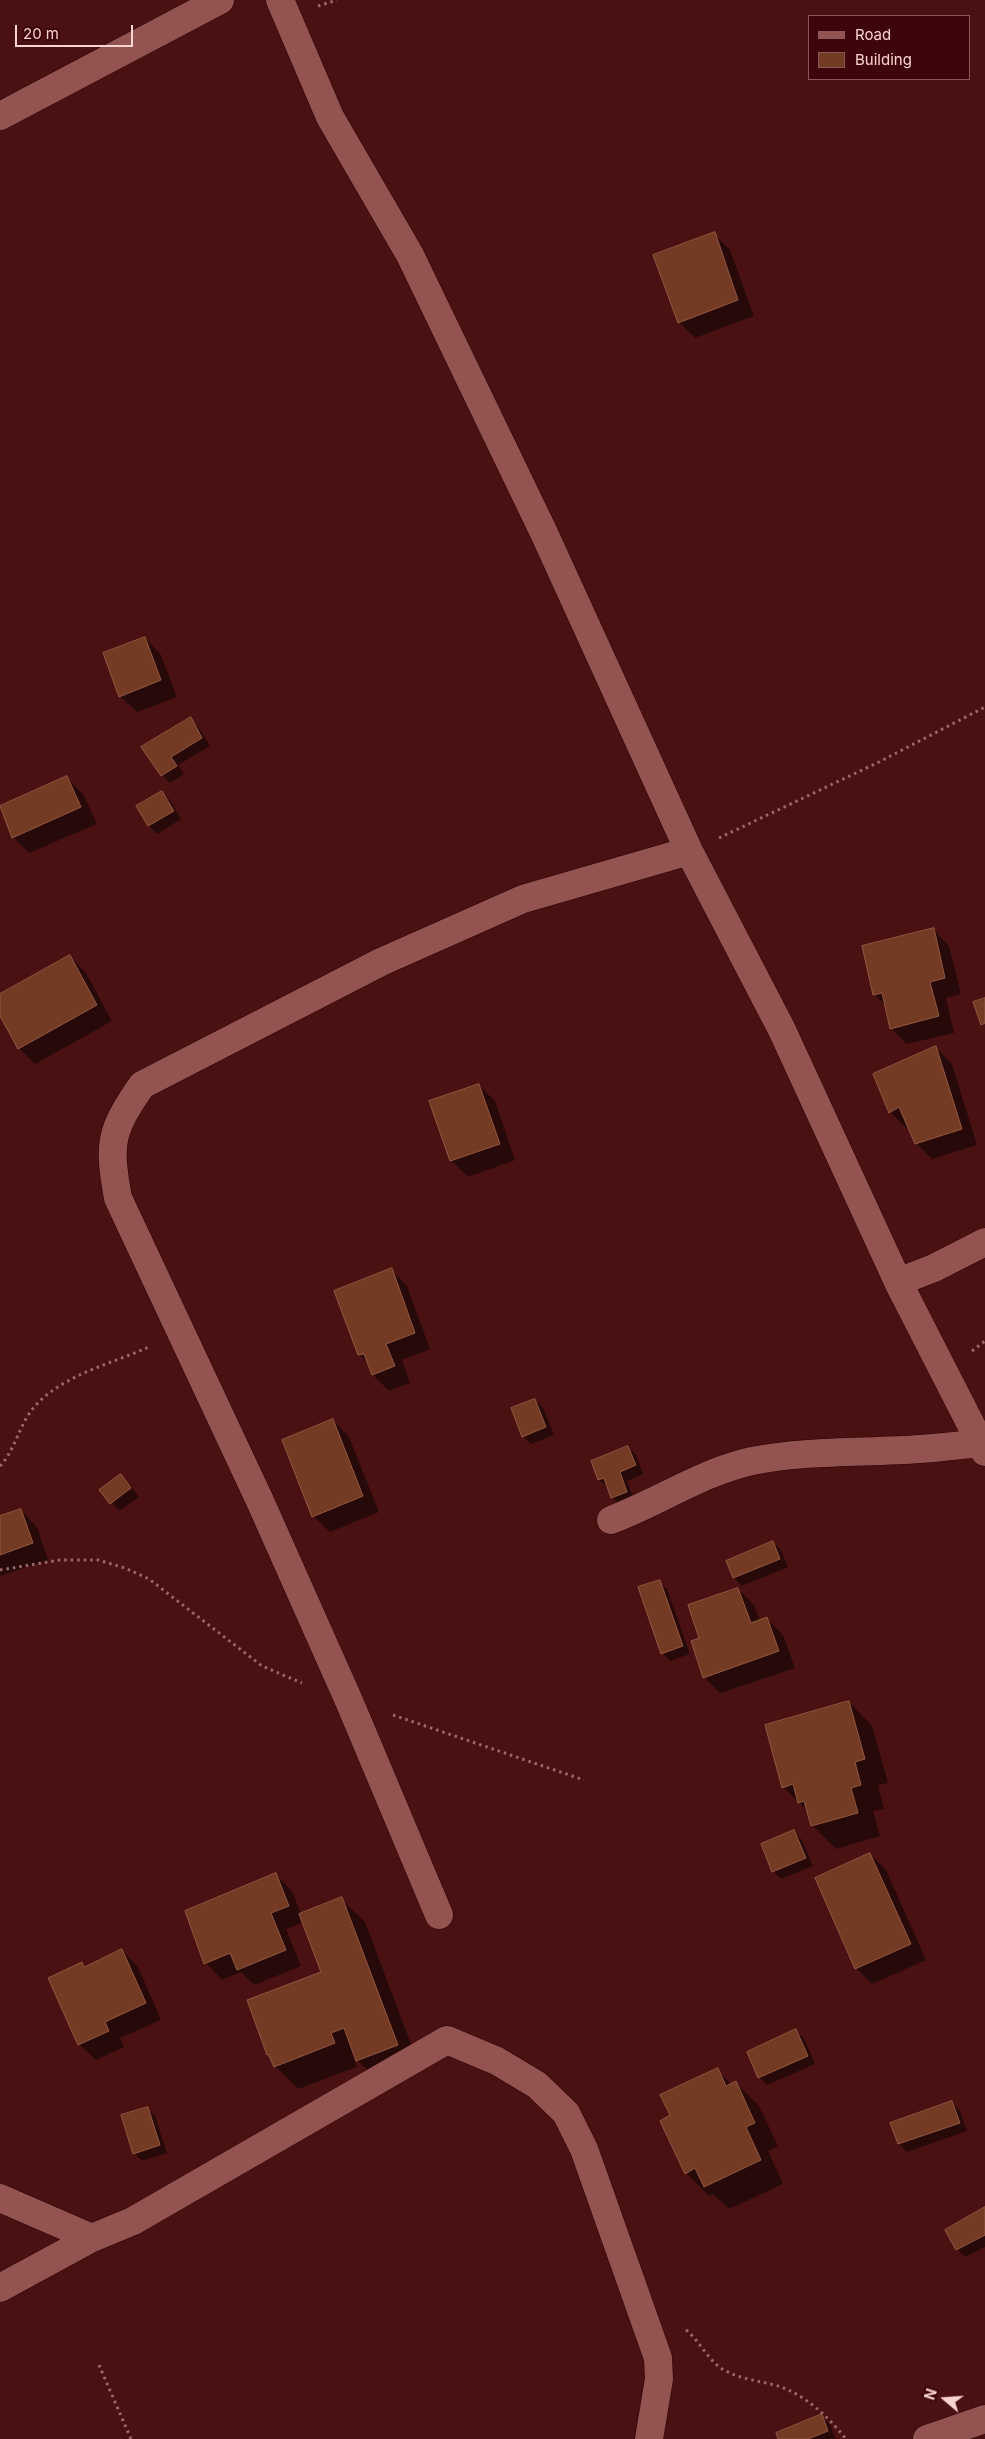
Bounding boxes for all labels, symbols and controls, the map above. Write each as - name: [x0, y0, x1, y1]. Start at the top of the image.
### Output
- scale bar: [18, 15, 135, 47]
- legend: [808, 15, 970, 80]
- text: 20 m: [23, 24, 59, 43]
- text: Road: [855, 25, 891, 44]
- text: Building: [855, 50, 912, 69]
- north arrow: [920, 2374, 970, 2424]
- text: N: [921, 2387, 940, 2402]

